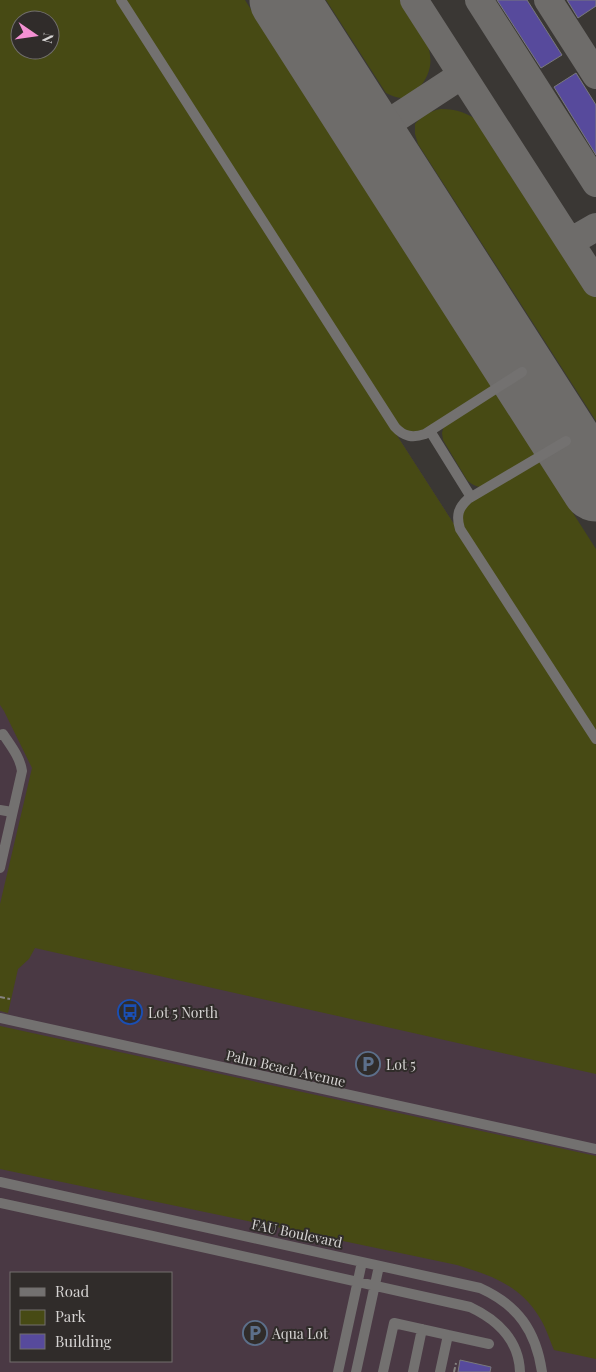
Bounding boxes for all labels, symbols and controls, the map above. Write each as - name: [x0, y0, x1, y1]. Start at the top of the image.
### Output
- north arrow: [10, 10, 60, 60]
- text: N: [38, 31, 59, 45]
- bus stop icon: Lot 5 North: [117, 999, 143, 1025]
- place label: Lot 5 North: [148, 1003, 219, 1022]
- street label: Palm Beach Avenue: [224, 1045, 348, 1091]
- parking icon: Lot 5: [355, 1051, 381, 1077]
- place label: Lot 5: [386, 1055, 416, 1074]
- street label: FAU Boulevard: [250, 1214, 344, 1252]
- legend: [10, 1272, 172, 1362]
- text: Road: [55, 1281, 89, 1301]
- text: Park: [55, 1306, 87, 1326]
- parking icon: Aqua Lot: [242, 1320, 268, 1346]
- place label: Aqua Lot: [271, 1324, 329, 1343]
- text: Building: [55, 1331, 112, 1351]

